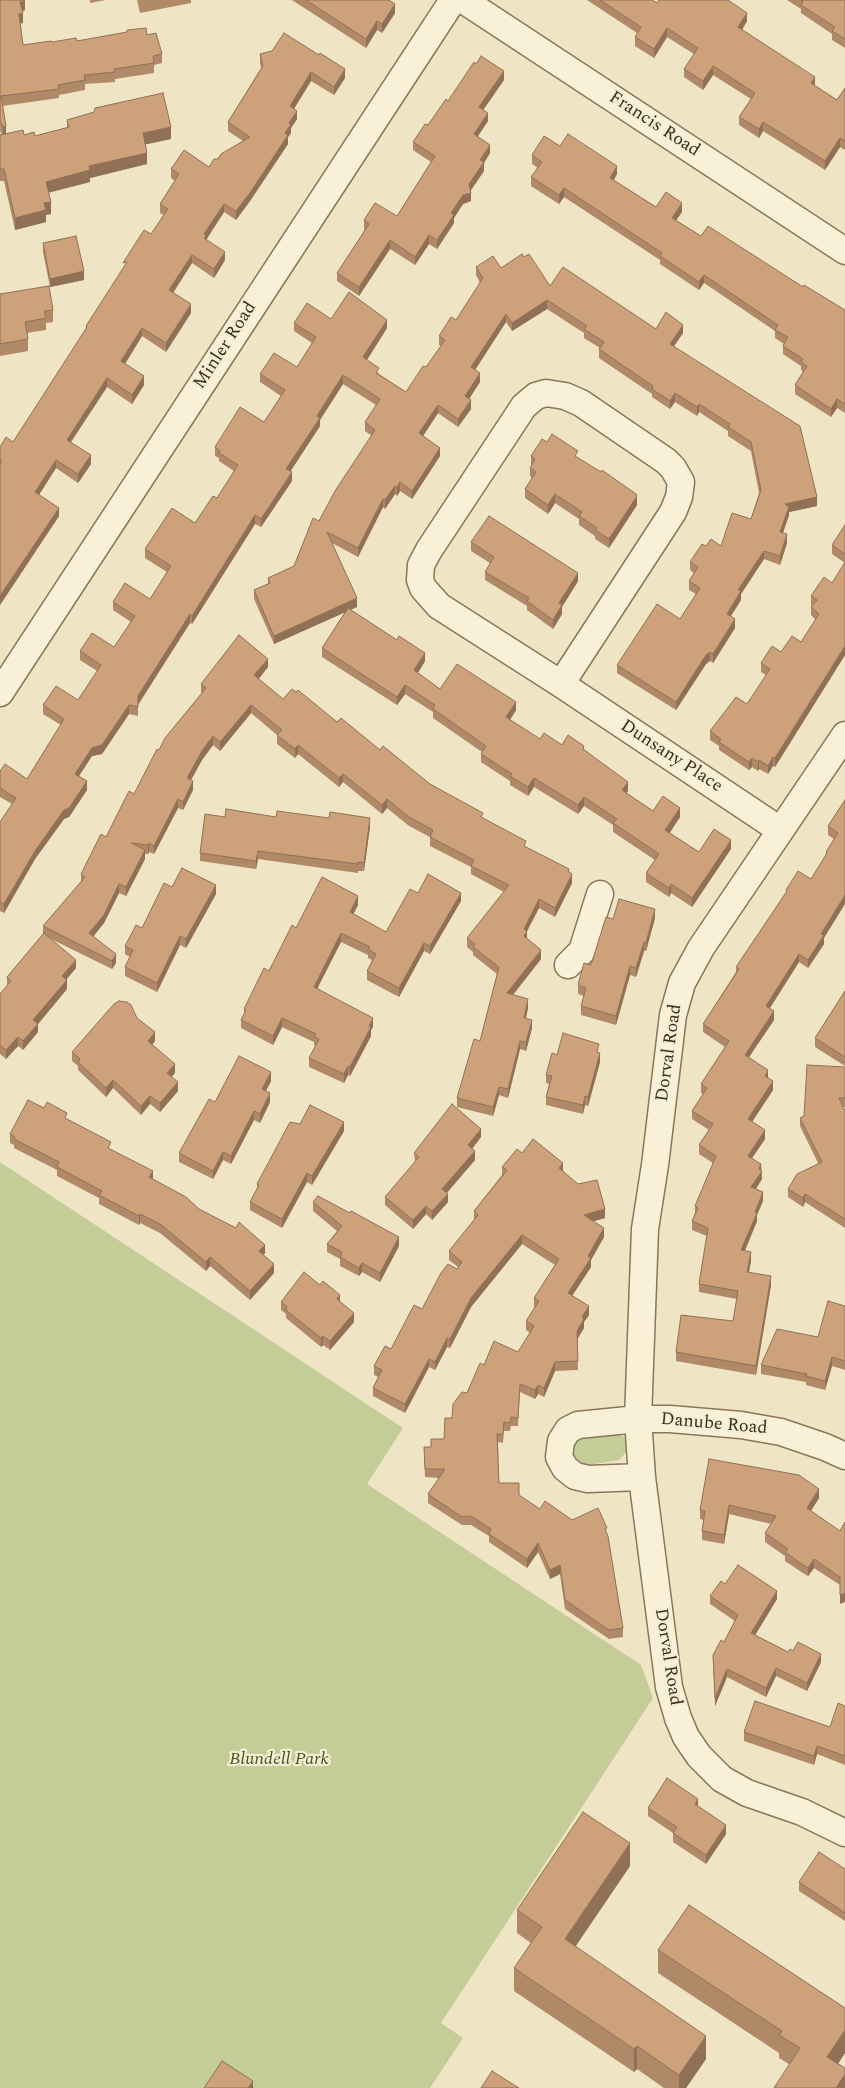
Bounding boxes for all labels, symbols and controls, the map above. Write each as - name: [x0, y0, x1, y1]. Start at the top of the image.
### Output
- street label: Francis Road: [604, 88, 704, 162]
- street label: Minler Road: [190, 298, 262, 394]
- street label: Dunsany Place: [616, 716, 726, 798]
- street label: Dorval Road: [652, 1003, 688, 1103]
- street label: Danube Road: [660, 1410, 768, 1440]
- street label: Dorval Road: [649, 1607, 685, 1707]
- park label: Blundell Park: [229, 1749, 329, 1771]

